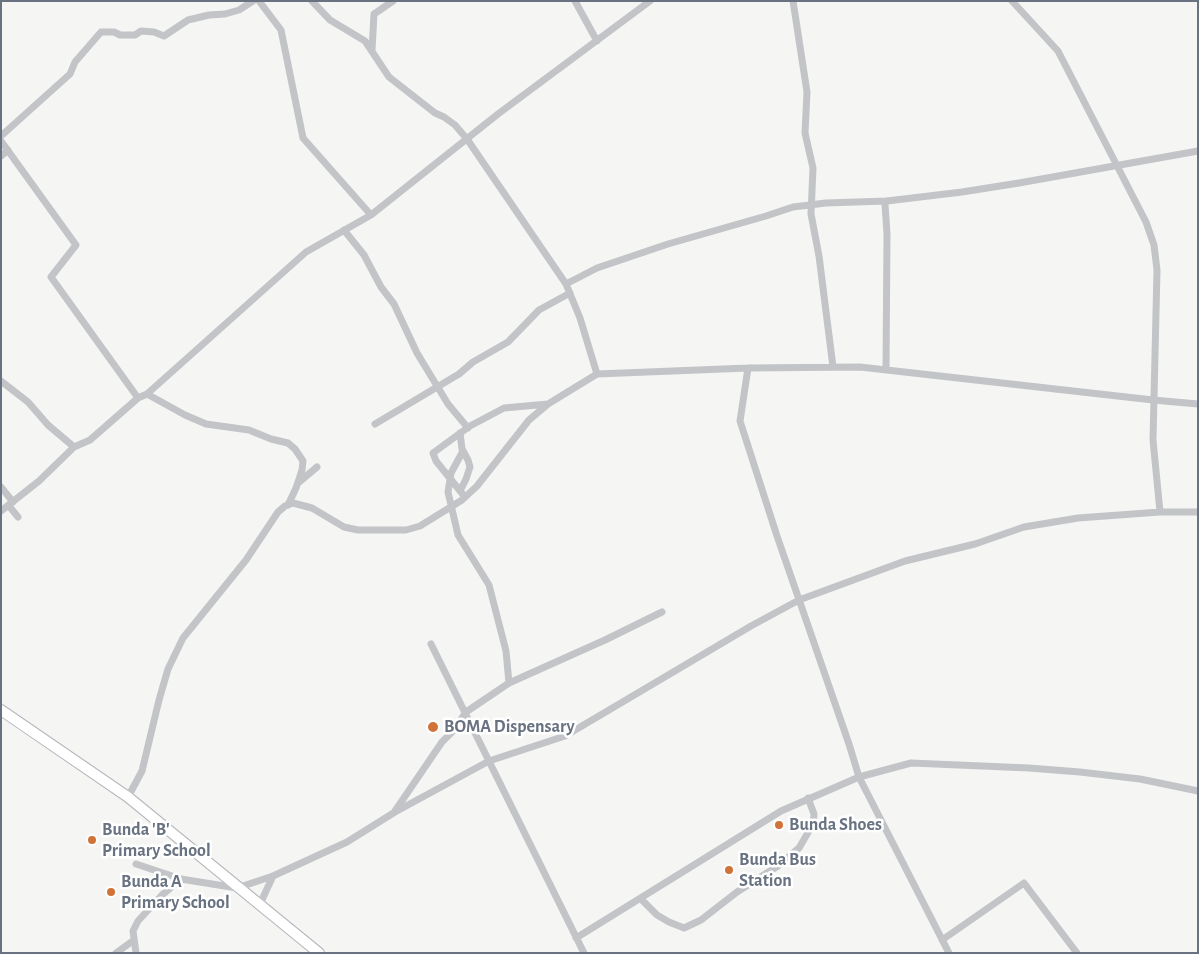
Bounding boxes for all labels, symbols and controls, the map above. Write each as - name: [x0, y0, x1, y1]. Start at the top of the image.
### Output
- place label: BOMA Dispensary: [444, 716, 574, 738]
- marker: BOMA Dispensary: [426, 720, 440, 734]
- place label: Bunda Shoes: [789, 814, 882, 836]
- place label: Bunda 'B' Primary School: [102, 819, 211, 862]
- marker: Bunda Shoes: [773, 819, 785, 831]
- marker: Bunda 'B' Primary School: [86, 834, 98, 846]
- place label: Bunda Bus Station: [739, 849, 816, 892]
- marker: Bunda Bus Station: [723, 864, 735, 876]
- place label: Bunda A Primary School: [121, 871, 230, 914]
- marker: Bunda A Primary School: [105, 886, 117, 898]

